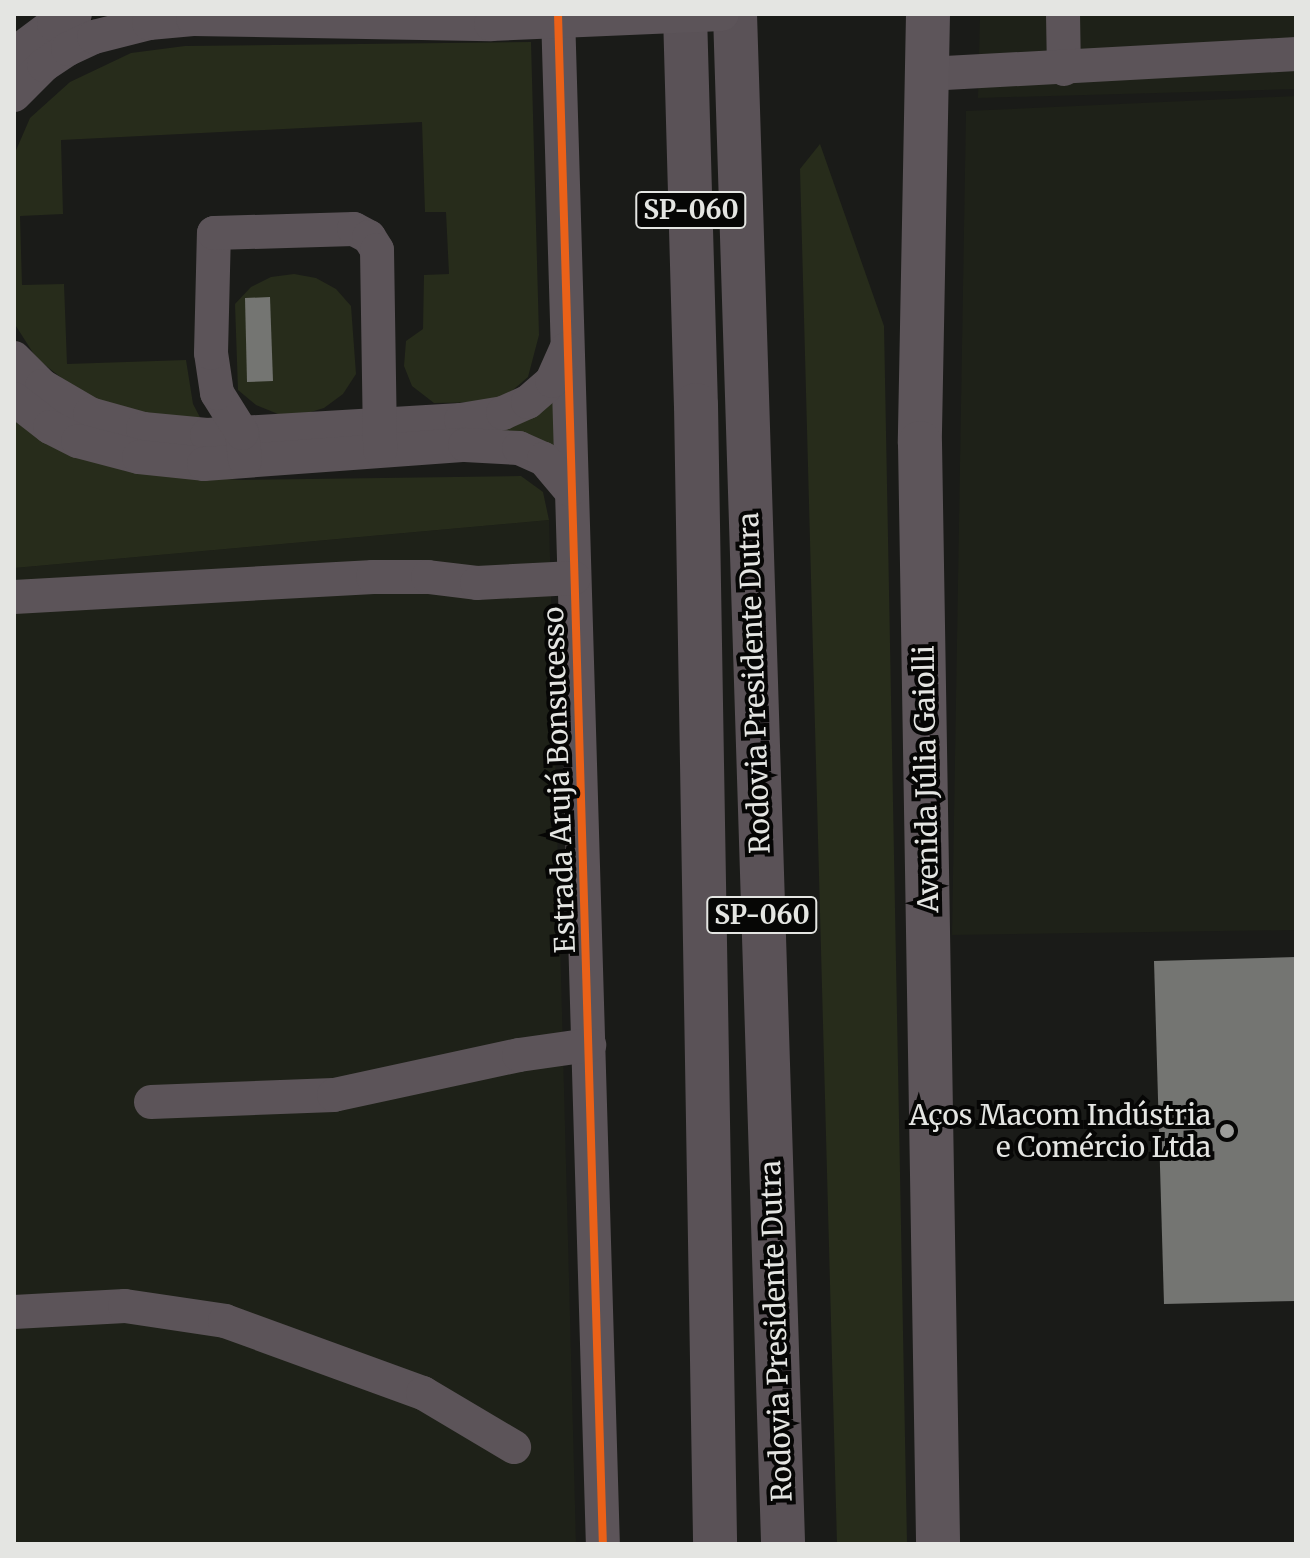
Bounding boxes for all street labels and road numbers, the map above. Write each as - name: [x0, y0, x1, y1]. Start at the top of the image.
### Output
- road number: SP-060: [635, 188, 747, 232]
- street label: Rodovia Presidente Dutra: [731, 512, 777, 854]
- street label: Estrada Arujá Bonsucesso: [536, 606, 582, 954]
- street label: Avenida Júlia Gaiolli: [907, 645, 945, 913]
- road number: SP-060: [706, 893, 818, 937]
- street label: Rodovia Presidente Dutra: [753, 1160, 799, 1502]

